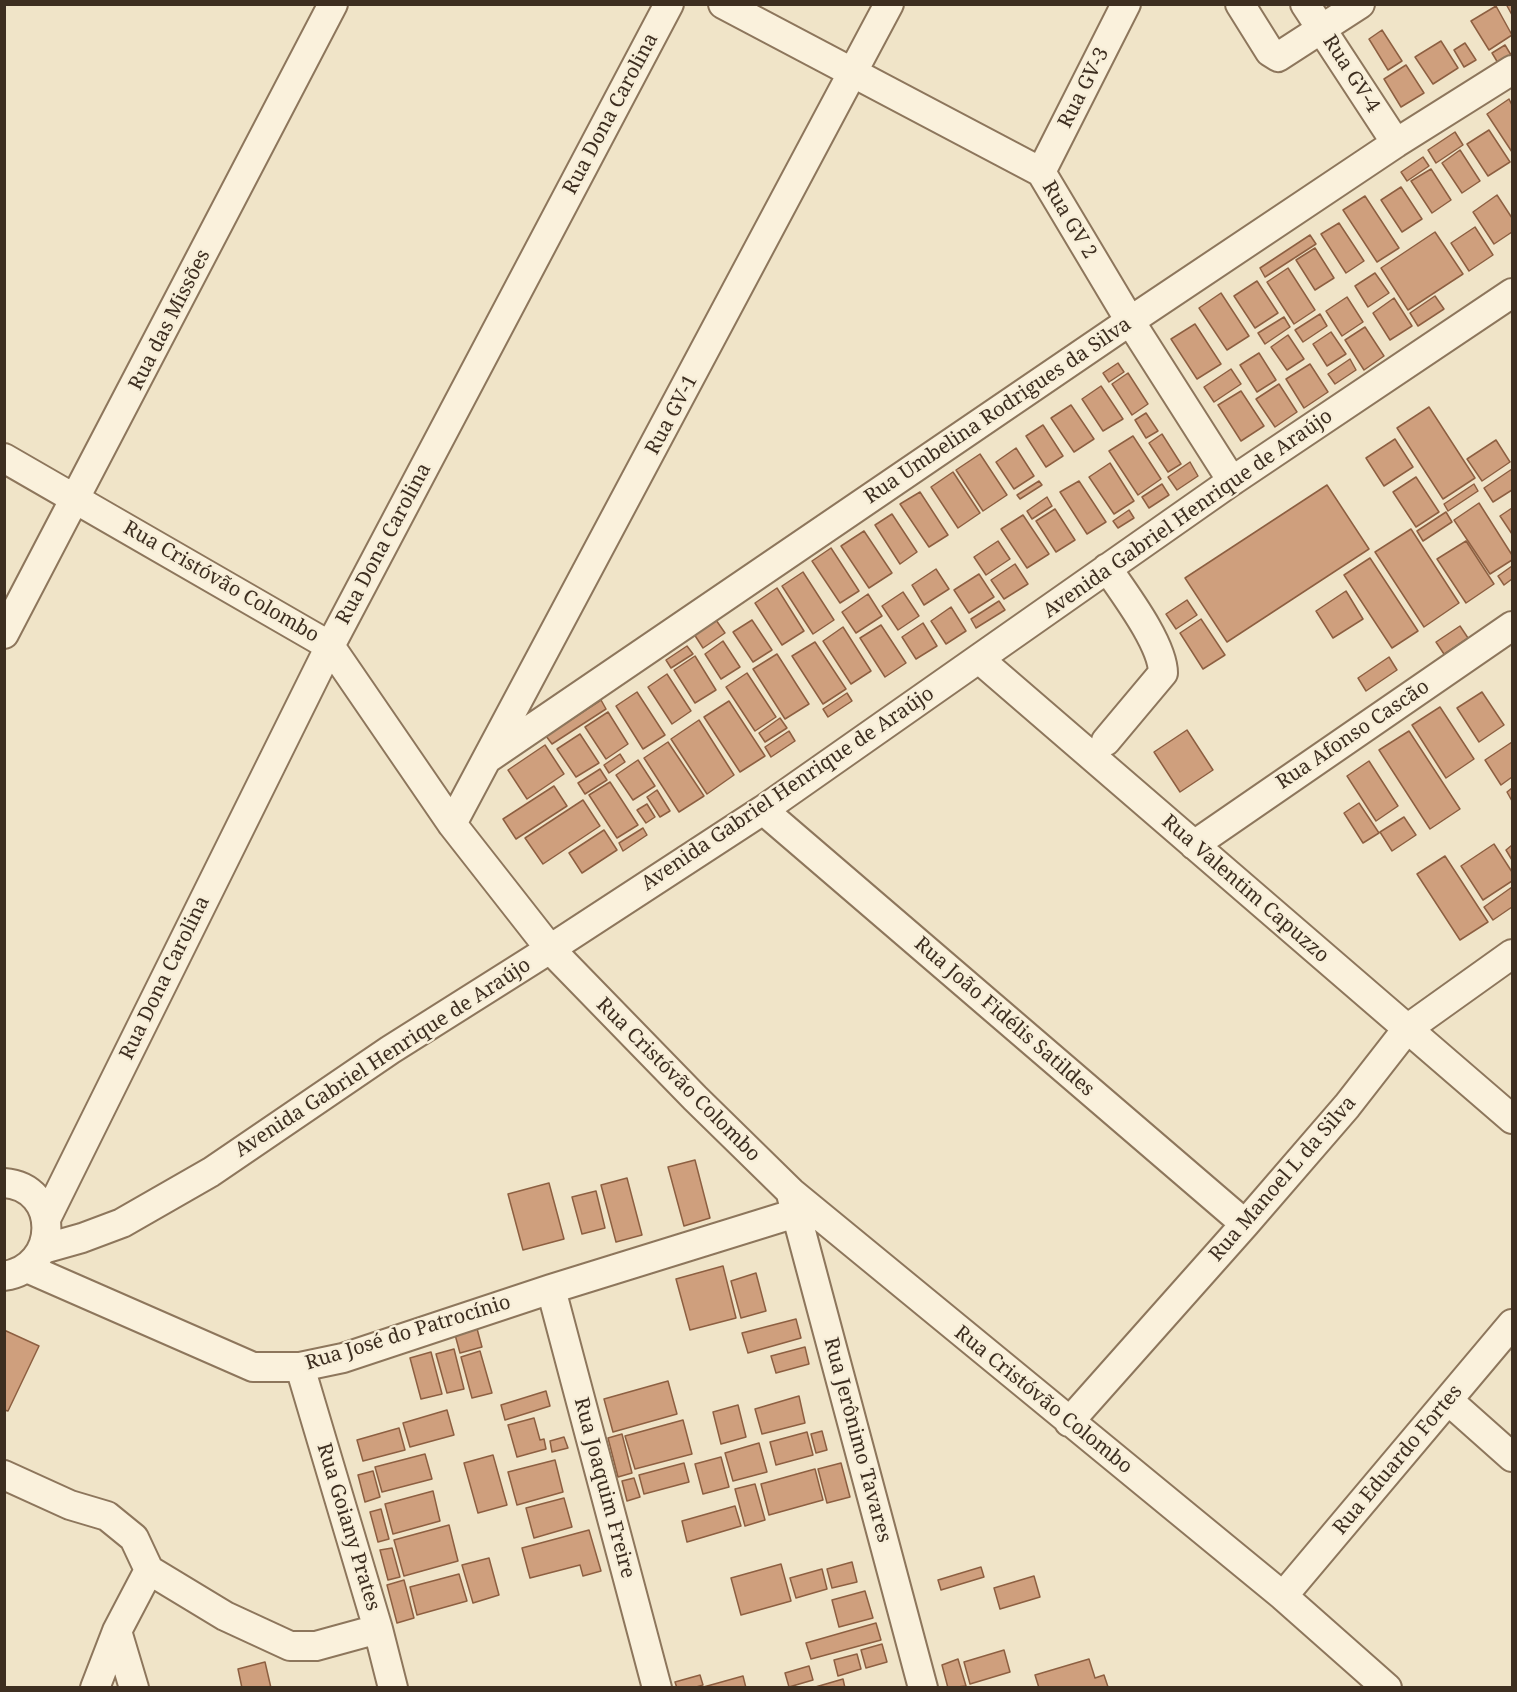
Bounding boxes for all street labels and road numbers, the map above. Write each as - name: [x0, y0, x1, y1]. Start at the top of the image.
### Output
- street label: Rua Dona Carolina: [558, 29, 664, 199]
- street label: Rua GV-4: [1317, 31, 1385, 117]
- street label: Rua GV-3: [1054, 44, 1114, 132]
- street label: Rua GV 2: [1037, 177, 1101, 263]
- street label: Rua das Missões: [124, 246, 216, 394]
- street label: Rua Umbelina Rodrigues da Silva: [860, 313, 1136, 509]
- street label: Rua GV-1: [641, 371, 703, 459]
- street label: Avenida Gabriel Henrique de Araújo: [1039, 404, 1337, 624]
- street label: Rua Dona Carolina: [331, 459, 437, 629]
- street label: Rua Cristóvão Colombo: [119, 516, 323, 648]
- street label: Rua Afonso Cascão: [1272, 675, 1434, 795]
- street label: Avenida Gabriel Henrique de Araújo: [637, 682, 939, 896]
- street label: Rua Valentim Capuzzo: [1156, 810, 1334, 968]
- street label: Rua Dona Carolina: [115, 892, 215, 1064]
- street label: Rua João Fidélis Satildes: [909, 932, 1099, 1102]
- street label: Avenida Gabriel Henrique de Araújo: [231, 953, 535, 1163]
- street label: Rua Cristóvão Colombo: [591, 993, 765, 1167]
- street label: Rua Manoel L da Silva: [1205, 1091, 1361, 1267]
- street label: Rua José do Patrocínio: [302, 1290, 514, 1376]
- street label: Rua Cristóvão Colombo: [949, 1321, 1137, 1479]
- street label: Rua Jerônimo Tavares: [818, 1335, 896, 1545]
- street label: Rua Eduardo Fortes: [1328, 1380, 1468, 1540]
- street label: Rua Joaquim Freire: [568, 1395, 640, 1581]
- street label: Rua Goiany Prates: [311, 1440, 385, 1614]

